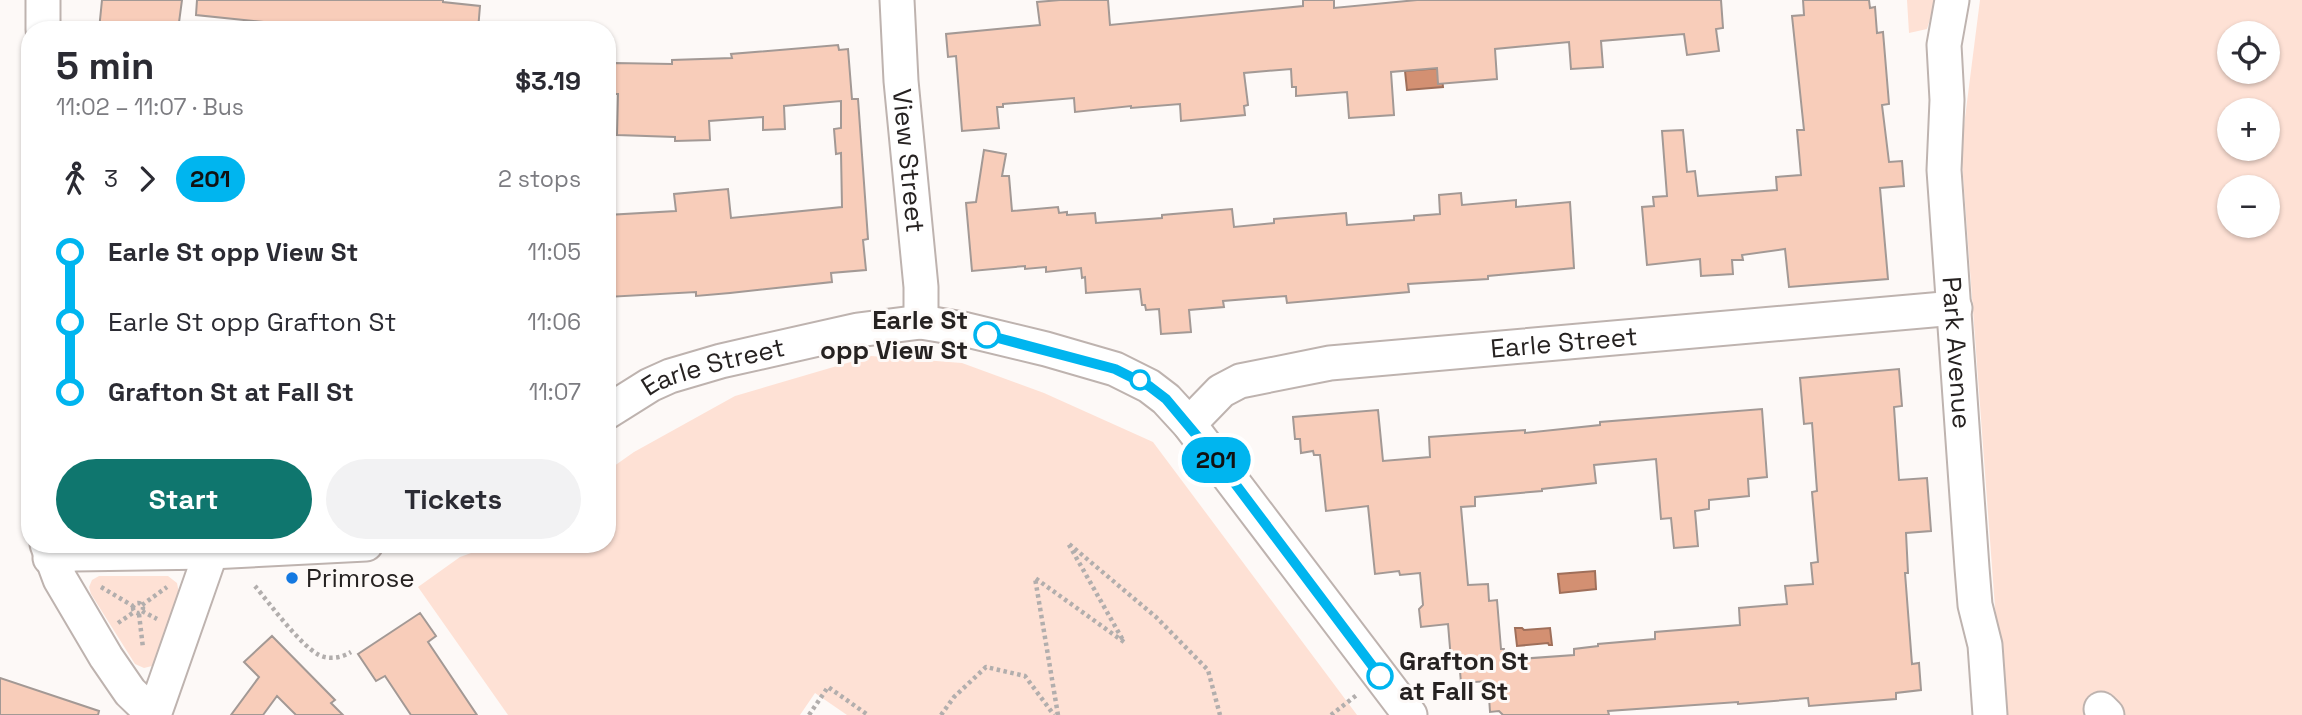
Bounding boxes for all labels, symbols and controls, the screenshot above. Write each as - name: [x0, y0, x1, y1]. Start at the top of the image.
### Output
- map controls: [2217, 21, 2280, 238]
- button: locate: [2217, 21, 2280, 84]
- text: 5 min: [56, 42, 154, 90]
- text: $3.19: [515, 64, 581, 98]
- street label: View Street: [885, 87, 933, 234]
- text: 11:02 – 11:07 · Bus: [56, 92, 244, 122]
- button: +: [2217, 98, 2280, 161]
- icon: walk: [56, 160, 94, 198]
- icon: forward: [128, 160, 166, 198]
- text: 201: [190, 163, 231, 194]
- text: 3: [104, 164, 118, 194]
- text: 2 stops: [498, 164, 581, 194]
- button: −: [2217, 175, 2280, 238]
- text: Earle St opp View St: [108, 235, 358, 269]
- text: 11:05: [527, 237, 581, 267]
- street label: Park Avenue: [1935, 276, 1979, 430]
- place label: Earle St opp View St: [820, 303, 968, 367]
- text: Earle St opp Grafton St: [108, 305, 396, 339]
- text: 11:06: [527, 307, 581, 337]
- street label: Earle Street: [1489, 319, 1639, 366]
- marker: Earle St opp View St: [974, 322, 1000, 348]
- street label: Earle Street: [635, 330, 788, 403]
- unlabelled marker: [1130, 370, 1150, 390]
- text: Grafton St at Fall St: [108, 375, 354, 409]
- text: 11:07: [529, 377, 581, 407]
- line badge: 201: [1176, 437, 1256, 483]
- text: 201: [1196, 444, 1236, 475]
- button: Start: [56, 459, 312, 539]
- button: Tickets: [326, 459, 581, 539]
- place label: Primrose: [306, 561, 415, 595]
- marker: Primrose: [284, 570, 300, 586]
- place label: Grafton St at Fall St: [1399, 644, 1529, 708]
- marker: Grafton St at Fall St: [1367, 663, 1393, 689]

